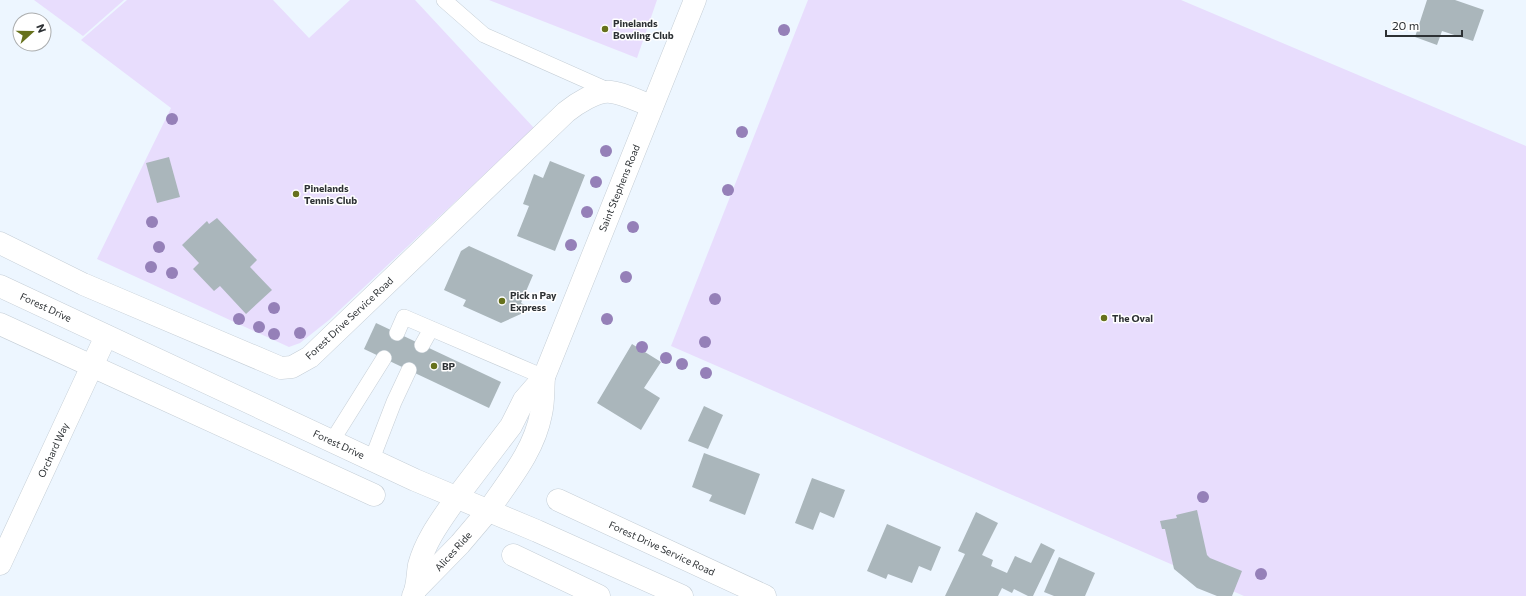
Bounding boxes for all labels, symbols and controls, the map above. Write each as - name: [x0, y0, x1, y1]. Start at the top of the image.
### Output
- north arrow: [12, 12, 52, 52]
- scale bar: [1386, 12, 1462, 38]
- place label: Pinelands Bowling Club: [613, 17, 674, 41]
- text: 20 m: [1392, 18, 1419, 32]
- text: N: [34, 22, 49, 34]
- marker: Pinelands Bowling Club: [600, 24, 610, 34]
- street label: Saint Stephens Road: [596, 142, 642, 233]
- place label: Pinelands Tennis Club: [304, 182, 357, 206]
- marker: Pinelands Tennis Club: [291, 189, 301, 199]
- street label: Forest Drive Service Road: [303, 274, 395, 362]
- place label: Pick n Pay Express: [510, 289, 557, 313]
- street label: Forest Drive: [18, 290, 74, 324]
- marker: Pick n Pay Express: [497, 296, 507, 306]
- place label: The Oval: [1112, 312, 1153, 324]
- marker: The Oval: [1099, 313, 1109, 323]
- place label: BP: [442, 360, 456, 372]
- marker: BP: [429, 361, 439, 371]
- street label: Orchard Way: [35, 421, 71, 479]
- street label: Forest Drive: [311, 427, 367, 461]
- street label: Forest Drive Service Road: [607, 518, 717, 578]
- street label: Alices Ride: [432, 529, 474, 573]

